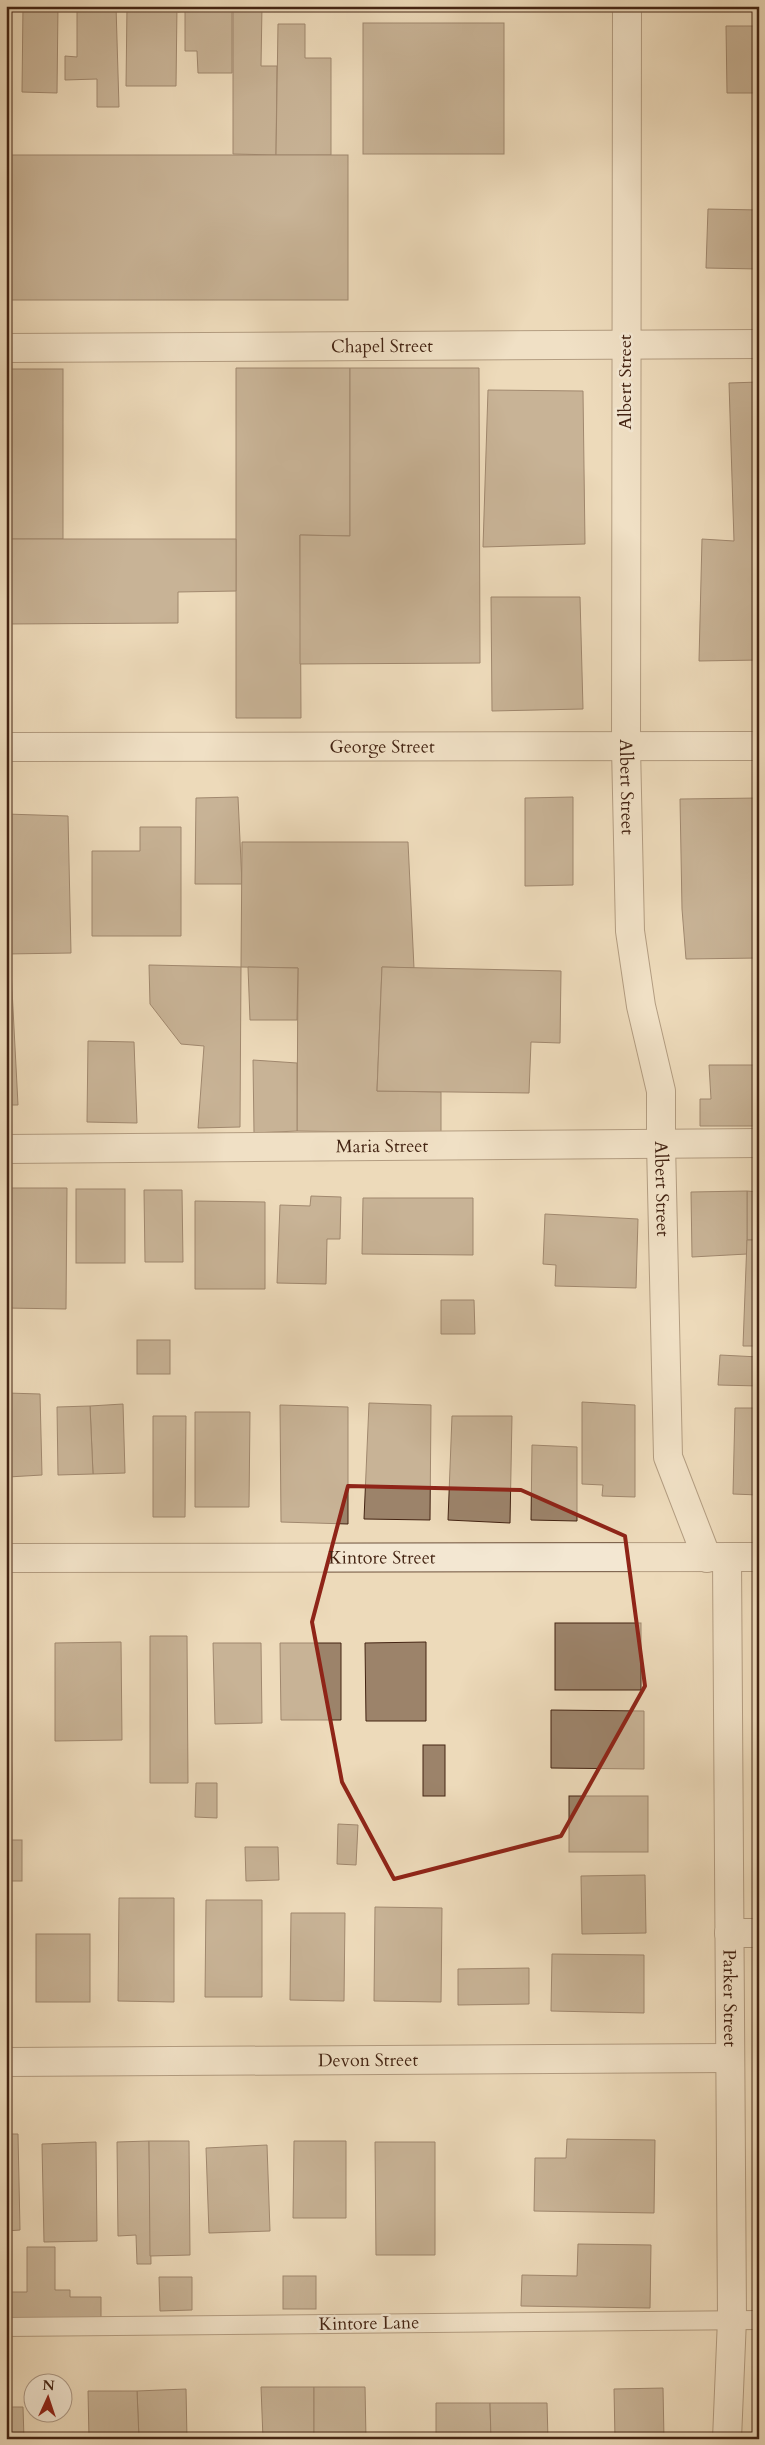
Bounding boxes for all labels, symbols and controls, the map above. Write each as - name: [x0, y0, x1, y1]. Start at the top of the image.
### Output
- street label: Chapel Street: [331, 334, 433, 359]
- street label: Albert Street: [613, 334, 638, 430]
- street label: George Street: [329, 734, 435, 760]
- street label: Albert Street: [613, 739, 640, 835]
- street label: Maria Street: [336, 1134, 429, 1159]
- street label: Albert Street: [648, 1141, 675, 1237]
- street label: Kintore Street: [328, 1545, 436, 1571]
- street label: Parker Street: [717, 1949, 742, 2047]
- street label: Devon Street: [318, 2048, 418, 2073]
- street label: Kintore Lane: [318, 2310, 420, 2337]
- north arrow: [22, 2372, 72, 2422]
- text: N: [42, 2376, 55, 2395]

